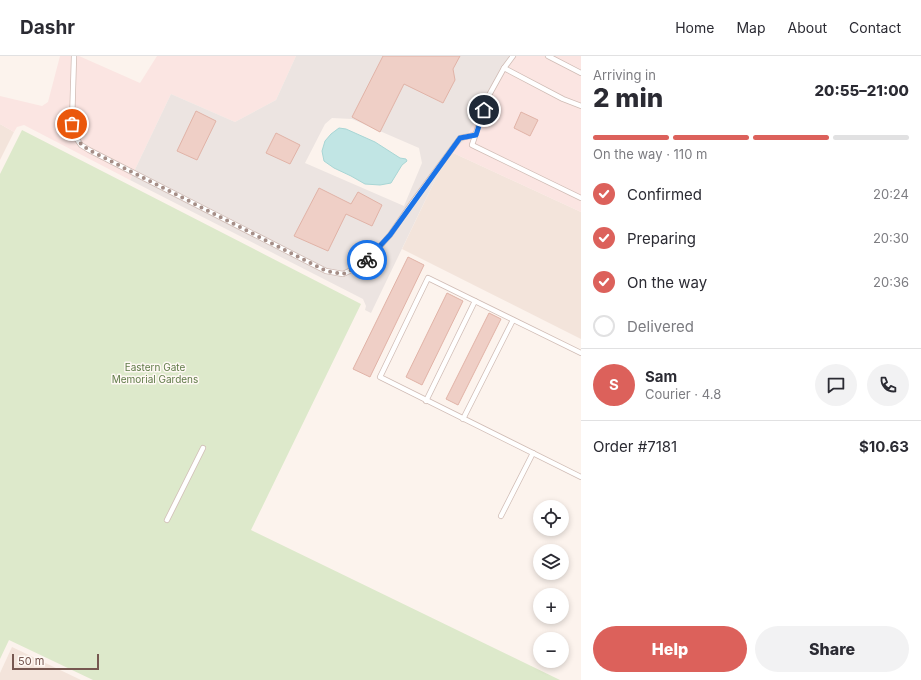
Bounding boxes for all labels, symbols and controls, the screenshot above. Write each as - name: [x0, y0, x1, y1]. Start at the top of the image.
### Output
- text: Dashr: [20, 16, 75, 39]
- text: Home: [675, 19, 714, 36]
- text: Map: [736, 19, 766, 36]
- text: About: [788, 19, 827, 36]
- text: Contact: [849, 19, 901, 36]
- text: Arriving in: [593, 67, 656, 83]
- text: 20:55–21:00: [814, 81, 909, 100]
- text: 2 min: [593, 82, 663, 113]
- pin: [467, 93, 501, 127]
- icon: home: [473, 99, 495, 121]
- pin: [55, 107, 89, 141]
- icon: bag: [61, 113, 83, 135]
- text: On the way · 110 m: [593, 146, 707, 162]
- icon: check: [593, 183, 615, 205]
- text: Confirmed: [627, 185, 702, 204]
- text: 20:24: [873, 186, 909, 202]
- icon: check: [593, 227, 615, 249]
- text: Preparing: [627, 229, 696, 248]
- text: 20:30: [873, 230, 909, 246]
- courier: [347, 240, 387, 280]
- icon: bike: [356, 249, 378, 271]
- icon: check: [593, 271, 615, 293]
- text: On the way: [627, 273, 707, 292]
- text: 20:36: [873, 274, 909, 290]
- text: Delivered: [627, 317, 694, 336]
- park label: Eastern Gate Memorial Gardens: [112, 361, 198, 385]
- button: chat: [815, 364, 857, 406]
- button: phone: [867, 364, 909, 406]
- text: Sam: [645, 367, 677, 386]
- text: S: [609, 375, 619, 394]
- text: Courier · 4.8: [645, 386, 721, 402]
- text: Order #7181: [593, 437, 677, 456]
- text: $10.63: [859, 437, 909, 456]
- map controls: [533, 500, 569, 668]
- button: locate: [533, 500, 569, 536]
- button: layers: [533, 544, 569, 580]
- button: +: [533, 588, 569, 624]
- button: Help: [593, 626, 747, 672]
- button: Share: [755, 626, 909, 672]
- button: −: [533, 632, 569, 668]
- scale bar: [12, 652, 99, 671]
- text: 50 m: [18, 654, 44, 668]

